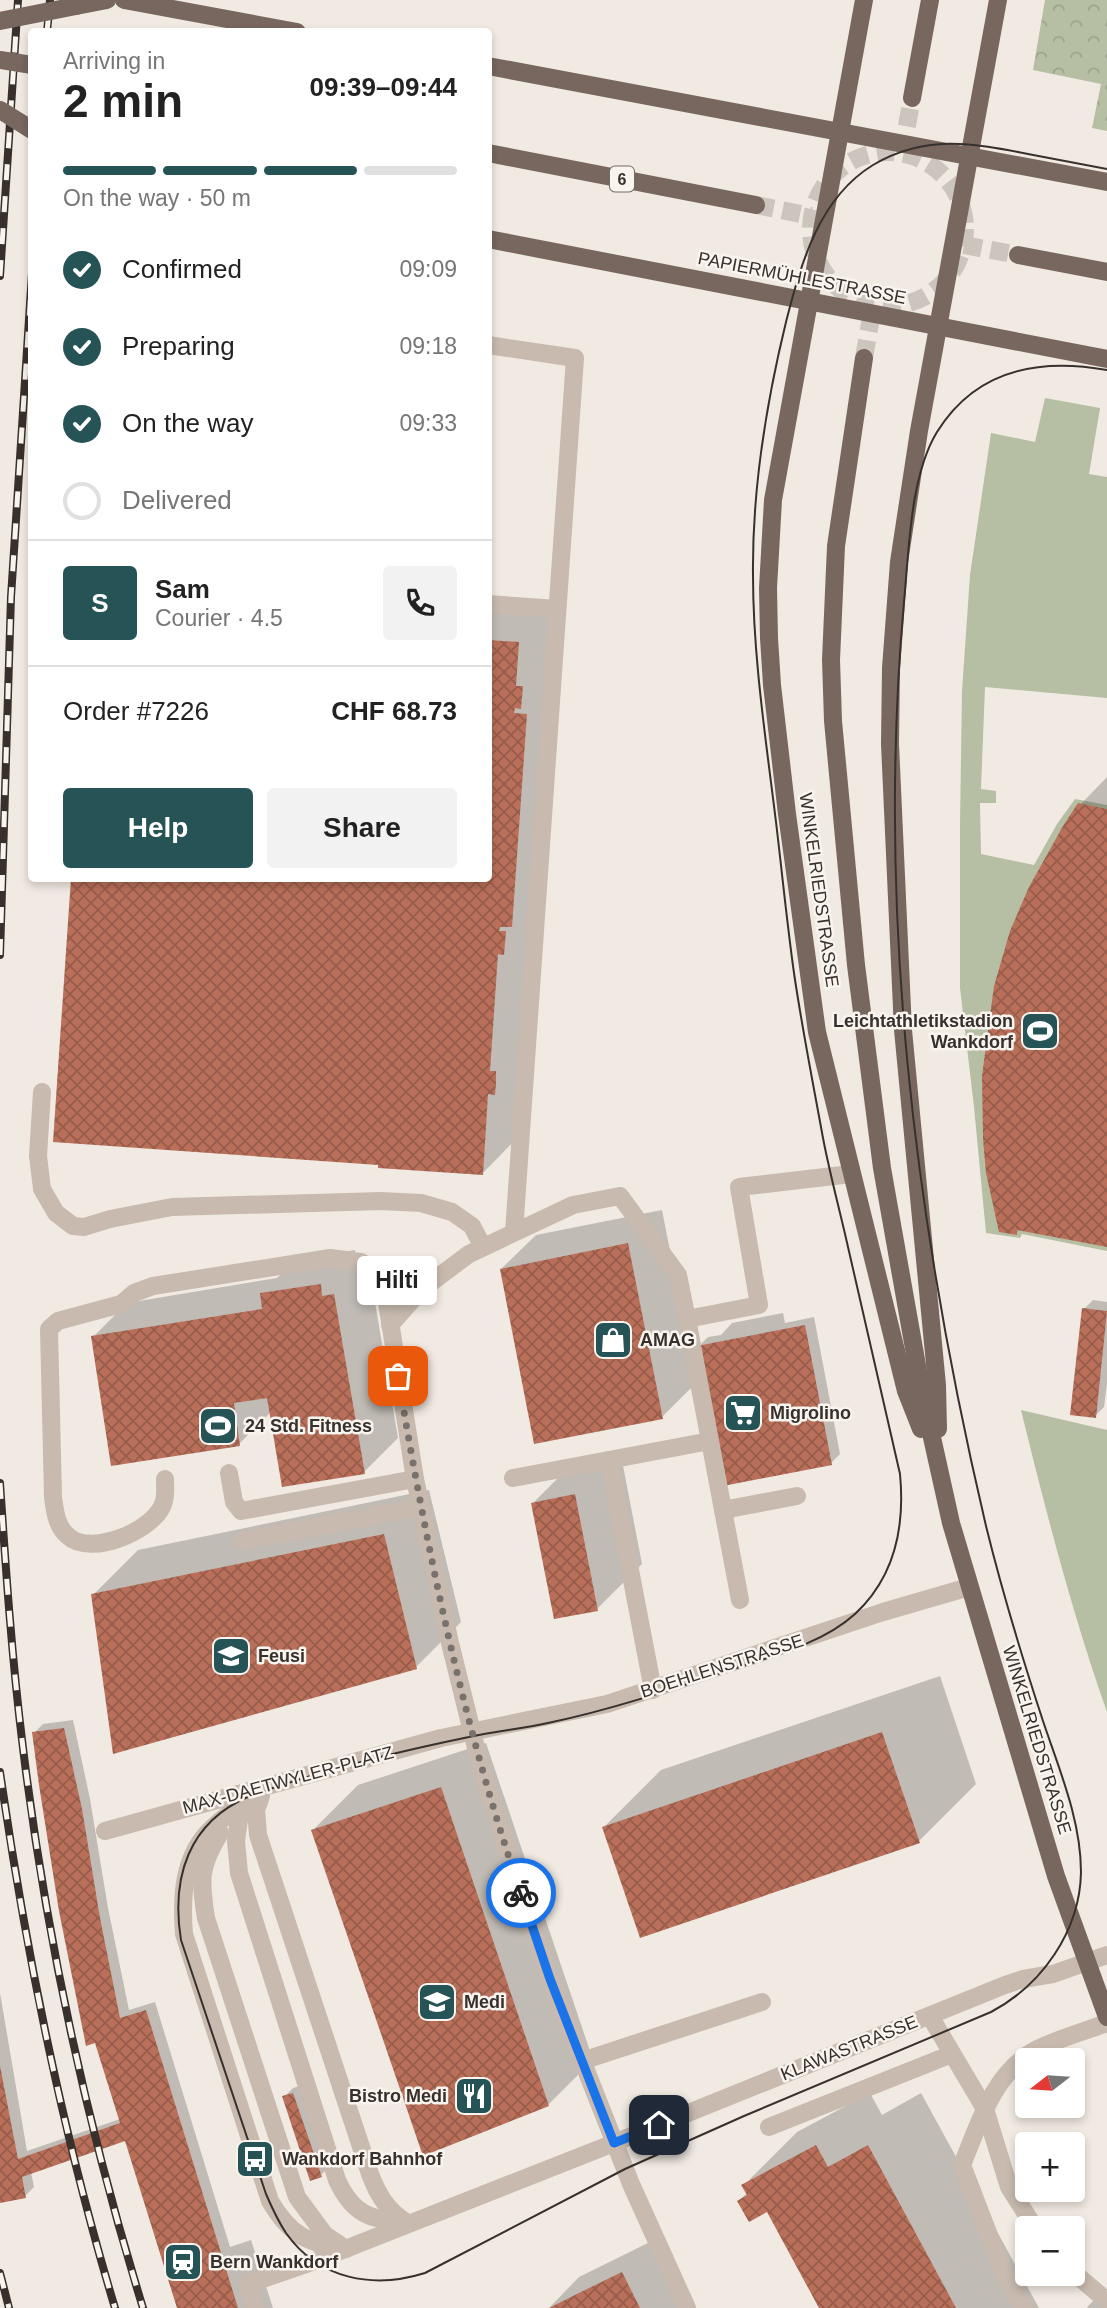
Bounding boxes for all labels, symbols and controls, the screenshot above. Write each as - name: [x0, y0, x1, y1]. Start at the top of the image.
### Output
- text: Arriving in: [63, 48, 165, 74]
- text: 09:39–09:44: [310, 72, 457, 102]
- text: 2 min: [63, 75, 183, 127]
- road number: 6: [610, 167, 634, 192]
- text: On the way · 50 m: [63, 185, 251, 211]
- street label: PAPIERMÜHLESTRASSE: [696, 248, 908, 308]
- icon: check: [63, 251, 101, 289]
- text: Confirmed: [122, 254, 242, 284]
- text: 09:09: [399, 256, 457, 282]
- icon: check: [63, 328, 101, 366]
- text: Preparing: [122, 331, 235, 361]
- text: 09:18: [399, 333, 457, 359]
- icon: check: [63, 405, 101, 443]
- text: On the way: [122, 408, 254, 438]
- text: 09:33: [399, 410, 457, 436]
- text: Delivered: [122, 485, 232, 515]
- button: phone: [383, 566, 457, 640]
- text: Sam: [155, 574, 210, 604]
- text: S: [91, 588, 109, 618]
- text: Courier · 4.5: [155, 605, 283, 631]
- text: Order #7226: [63, 696, 209, 726]
- text: CHF 68.73: [331, 696, 457, 726]
- button: Help: [63, 788, 253, 868]
- button: Share: [267, 788, 457, 868]
- street label: WINKELRIEDSTRASSE: [795, 792, 843, 988]
- sports icon: Leichtathletikstadion Wankdorf: [1019, 1010, 1061, 1052]
- place label: Leichtathletikstadion Wankdorf: [833, 1011, 1014, 1052]
- callout: Hilti: [358, 1257, 438, 1306]
- text: Hilti: [375, 1267, 419, 1293]
- shop icon: AMAG: [592, 1319, 634, 1361]
- place label: AMAG: [640, 1330, 695, 1350]
- pin: [368, 1346, 428, 1406]
- icon: bag: [379, 1357, 417, 1395]
- supermarket icon: Migrolino: [722, 1392, 764, 1434]
- place label: Migrolino: [770, 1403, 851, 1423]
- sports icon: 24 Std. Fitness: [197, 1405, 239, 1447]
- place label: 24 Std. Fitness: [245, 1416, 372, 1436]
- street label: BOEHLENSTRASSE: [638, 1630, 806, 1702]
- school or university icon: Feusi: [210, 1635, 252, 1677]
- street label: WINKELRIEDSTRASSE: [999, 1643, 1075, 1837]
- place label: Feusi: [258, 1646, 305, 1666]
- street label: MAX-DAETWYLER-PLATZ: [180, 1742, 396, 1818]
- courier: [486, 1858, 556, 1928]
- icon: bike: [502, 1874, 540, 1912]
- school or university icon: Medi: [416, 1981, 458, 2023]
- place label: Medi: [464, 1992, 505, 2012]
- street label: KLAWASTRASSE: [778, 2011, 920, 2085]
- north arrow: [1015, 2048, 1085, 2118]
- map controls: [1015, 2048, 1085, 2286]
- restaurant icon: Bistro Medi: [453, 2075, 495, 2117]
- place label: Bistro Medi: [349, 2086, 447, 2106]
- pin: [629, 2095, 689, 2155]
- icon: home: [640, 2106, 678, 2144]
- button: +: [1015, 2132, 1085, 2202]
- bus stop icon: Wankdorf Bahnhof: [234, 2138, 276, 2180]
- place label: Wankdorf Bahnhof: [282, 2149, 443, 2169]
- button: −: [1015, 2216, 1085, 2286]
- station icon: Bern Wankdorf: [162, 2241, 204, 2283]
- place label: Bern Wankdorf: [210, 2252, 339, 2272]

